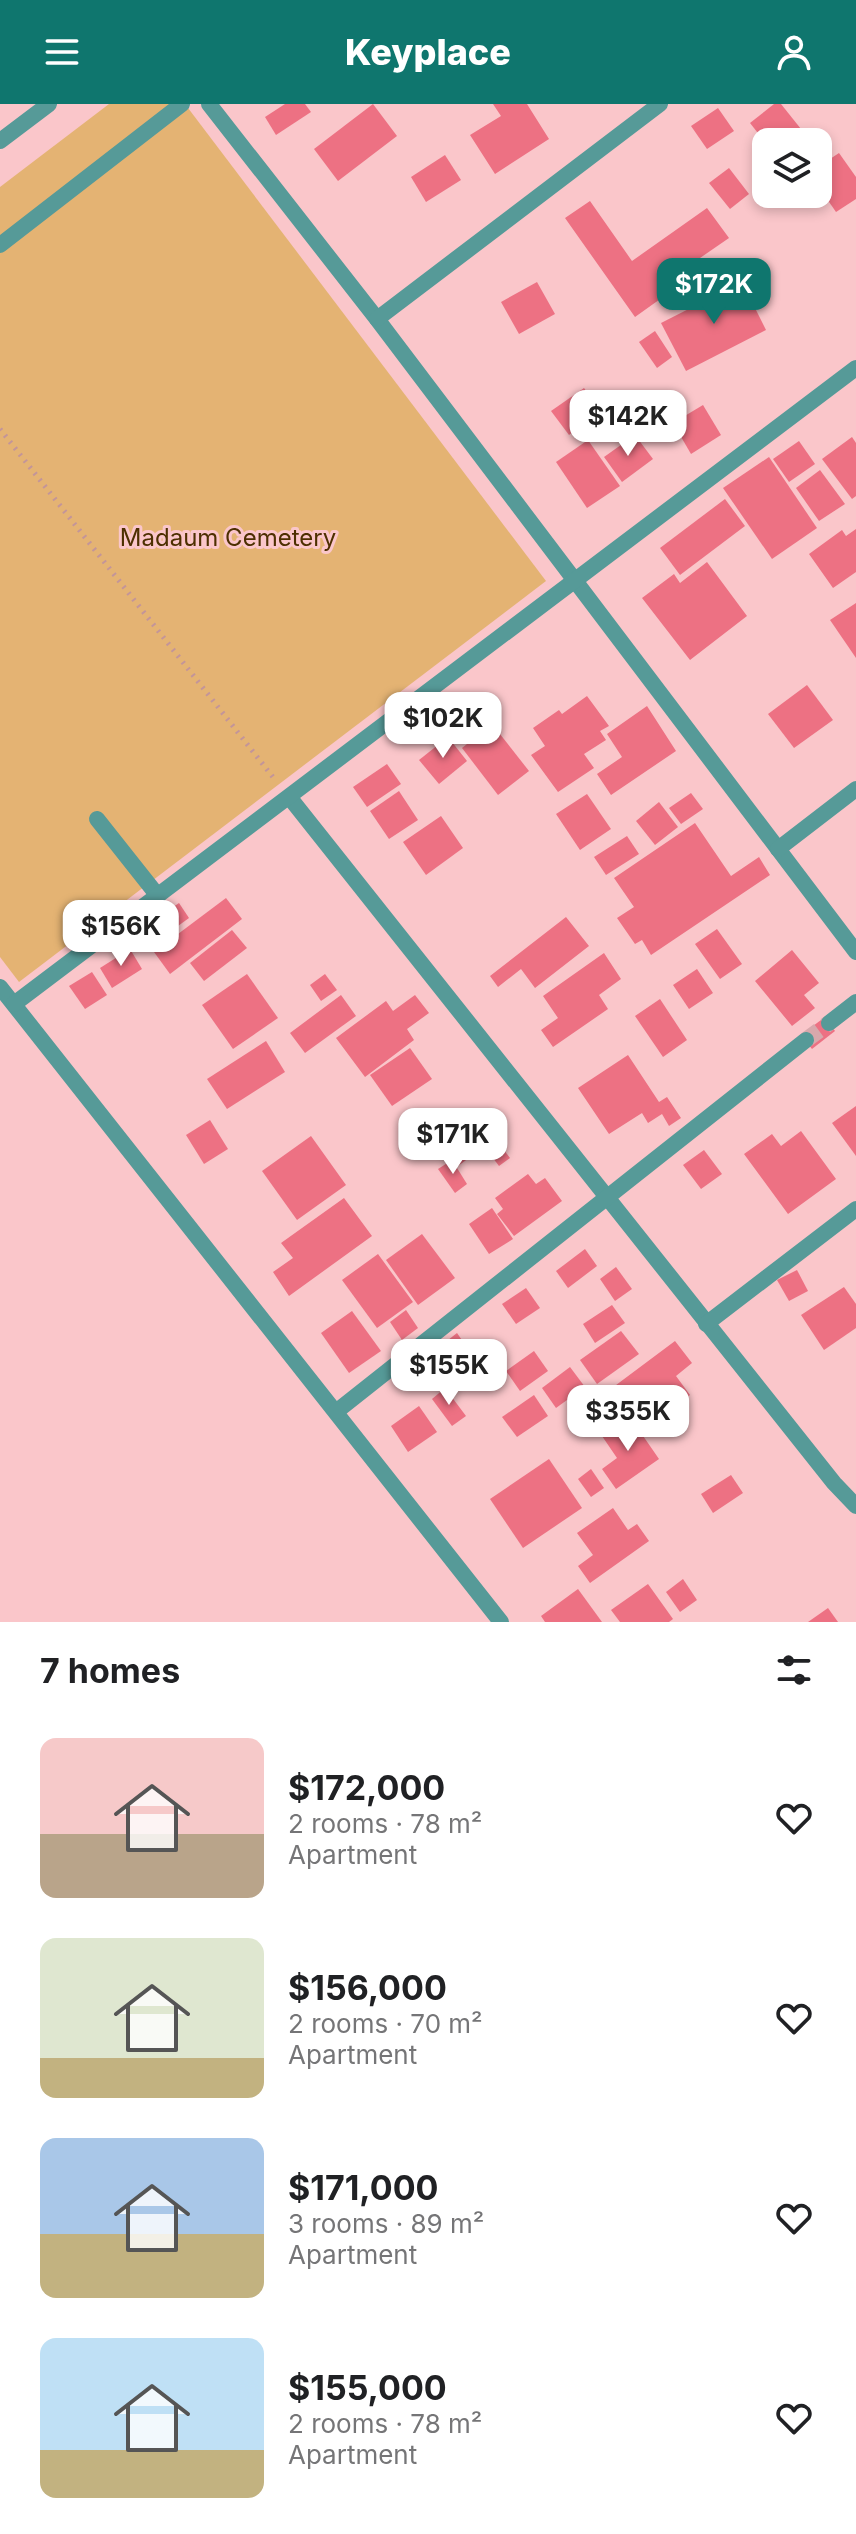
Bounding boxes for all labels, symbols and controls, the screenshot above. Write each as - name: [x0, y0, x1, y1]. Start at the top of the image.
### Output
- icon: menu: [40, 30, 84, 74]
- text: Keyplace: [345, 30, 511, 74]
- icon: person: [772, 30, 816, 74]
- map controls: [752, 128, 832, 208]
- button: layers: [752, 128, 832, 208]
- pin: $172K: [658, 258, 770, 326]
- text: $172K: [675, 268, 753, 299]
- pin: $142K: [572, 390, 684, 458]
- text: $142K: [588, 400, 668, 431]
- park label: Madaum Cemetery: [120, 523, 336, 552]
- pin: $102K: [387, 692, 499, 760]
- text: $102K: [403, 702, 483, 733]
- pin: $156K: [65, 900, 177, 968]
- text: $156K: [81, 910, 161, 941]
- pin: $171K: [397, 1108, 509, 1176]
- text: $171K: [416, 1118, 490, 1149]
- pin: $155K: [393, 1339, 505, 1407]
- text: $155K: [409, 1349, 489, 1380]
- pin: $355K: [572, 1385, 684, 1453]
- text: $355K: [585, 1395, 671, 1426]
- icon: filters: [772, 1648, 816, 1692]
- text: 7 homes: [40, 1650, 180, 1691]
- text: $172,000: [288, 1767, 445, 1808]
- icon: home: [104, 1770, 200, 1866]
- icon: heart: [772, 1796, 816, 1840]
- text: 2 rooms · 78 m²: [288, 1808, 482, 1839]
- text: Apartment: [288, 1839, 417, 1870]
- text: $156,000: [288, 1967, 447, 2008]
- icon: home: [104, 1970, 200, 2066]
- icon: heart: [772, 1996, 816, 2040]
- text: 2 rooms · 70 m²: [288, 2008, 483, 2039]
- text: Apartment: [288, 2039, 417, 2070]
- text: $171,000: [288, 2167, 439, 2208]
- icon: home: [104, 2170, 200, 2266]
- icon: heart: [772, 2196, 816, 2240]
- text: 3 rooms · 89 m²: [288, 2208, 484, 2239]
- text: Apartment: [288, 2239, 417, 2270]
- text: $155,000: [288, 2367, 447, 2408]
- icon: home: [104, 2370, 200, 2466]
- icon: heart: [772, 2396, 816, 2440]
- text: 2 rooms · 78 m²: [288, 2408, 482, 2439]
- text: Apartment: [288, 2439, 417, 2470]

